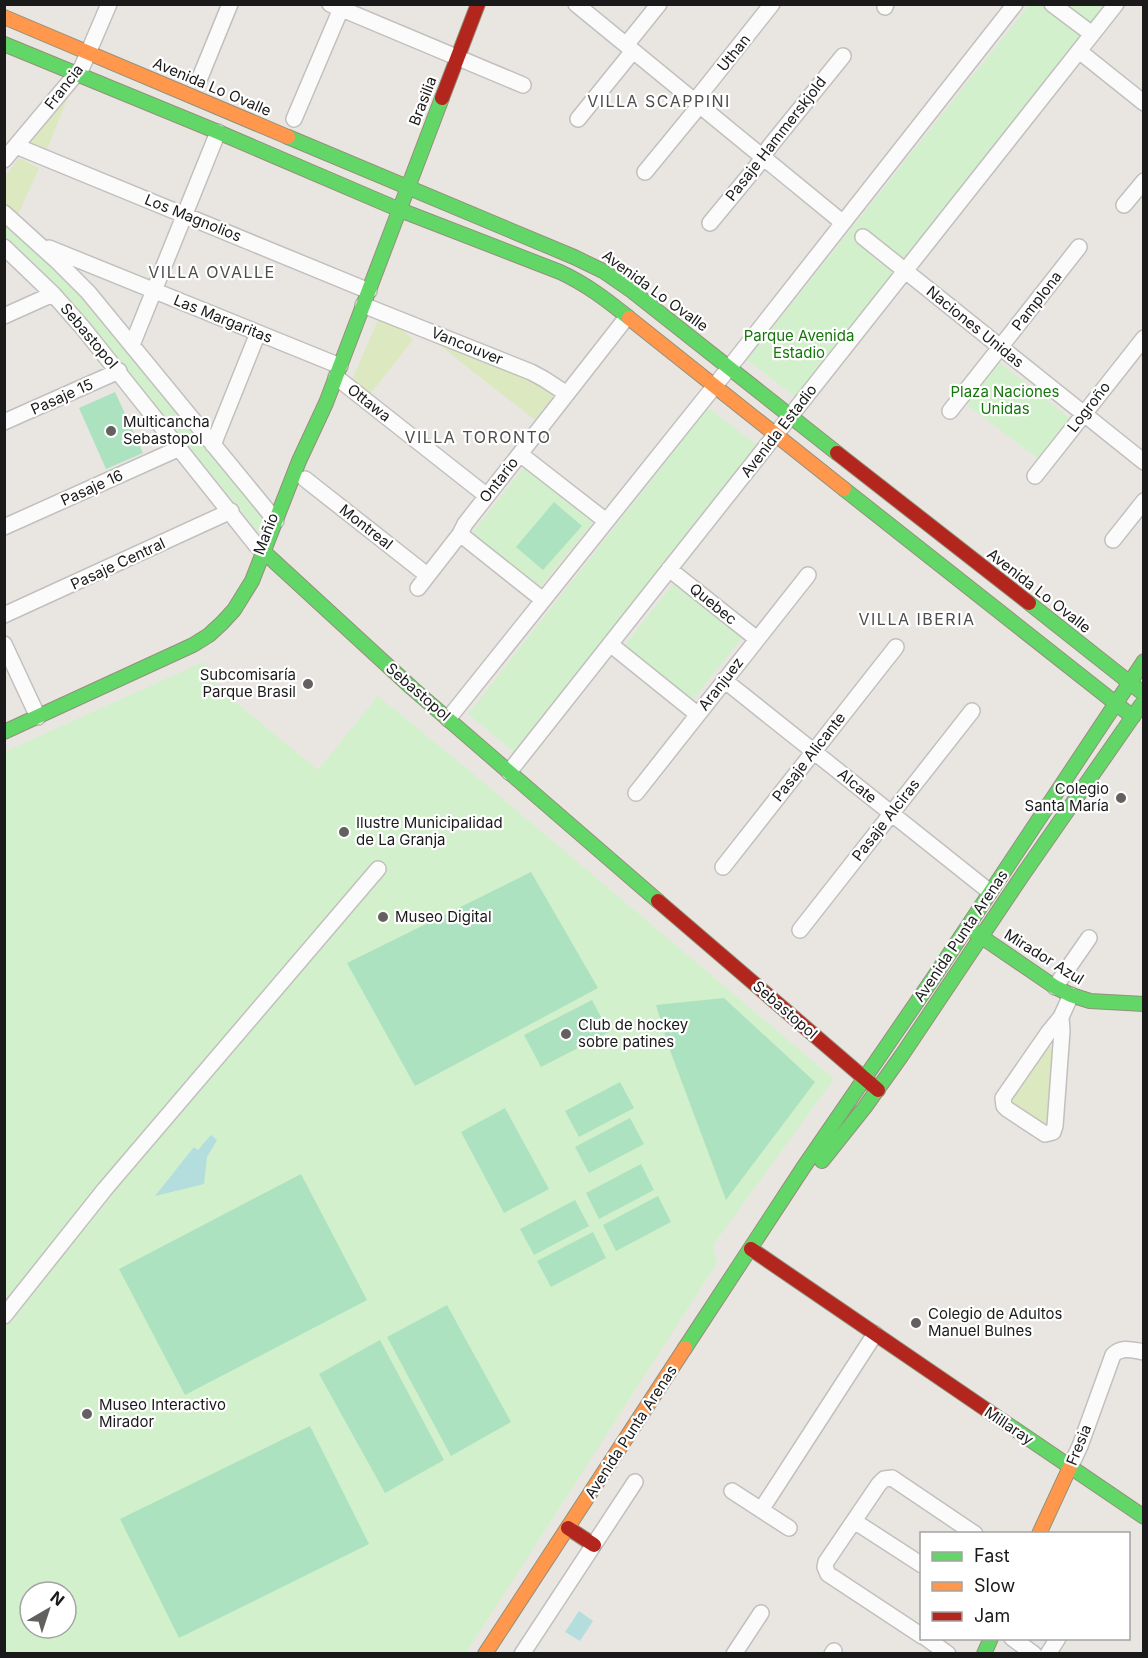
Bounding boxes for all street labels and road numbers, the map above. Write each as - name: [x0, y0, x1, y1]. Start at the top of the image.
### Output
- street label: Uthan: [713, 30, 754, 75]
- street label: Avenida Lo Ovalle: [150, 53, 274, 120]
- street label: Francia: [40, 60, 87, 113]
- street label: Pasaje Hammerskjold: [721, 73, 830, 205]
- street label: Brasilia: [405, 74, 441, 128]
- street label: Los Magnolios: [142, 189, 244, 246]
- street label: Avenida Lo Ovalle: [599, 246, 712, 335]
- street label: Pamplona: [1007, 267, 1066, 334]
- street label: Naciones Unidas: [923, 282, 1028, 372]
- street label: Las Margaritas: [171, 290, 275, 347]
- street label: Sebastopol: [57, 299, 122, 372]
- street label: Vancouver: [428, 323, 506, 369]
- street label: Pasaje 15: [28, 374, 96, 419]
- street label: Logroño: [1063, 378, 1114, 436]
- street label: Ottawa: [344, 380, 395, 426]
- street label: Avenida Estadio: [736, 380, 821, 481]
- street label: Ontario: [475, 453, 522, 506]
- street label: Pasaje 16: [58, 465, 126, 510]
- street label: Montreal: [336, 500, 397, 553]
- street label: Mañío: [249, 510, 282, 558]
- street label: Pasaje Central: [67, 533, 168, 594]
- street label: Avenida Lo Ovalle: [984, 544, 1095, 637]
- street label: Quebec: [686, 579, 741, 628]
- street label: Aranjuez: [694, 653, 747, 714]
- street label: Sebastopol: [382, 658, 455, 725]
- street label: Pasaje Alicante: [768, 708, 849, 805]
- street label: Alcate: [834, 764, 881, 807]
- street label: Pasaje Alciras: [848, 775, 924, 865]
- street label: Avenida Punta Arenas: [909, 866, 1012, 1005]
- street label: Mirador Azul: [1001, 925, 1088, 989]
- street label: Sebastopol: [749, 976, 822, 1043]
- street label: Avenida Punta Arenas: [580, 1361, 681, 1502]
- street label: Millaray: [981, 1402, 1038, 1449]
- street label: Fresia: [1062, 1422, 1095, 1468]

